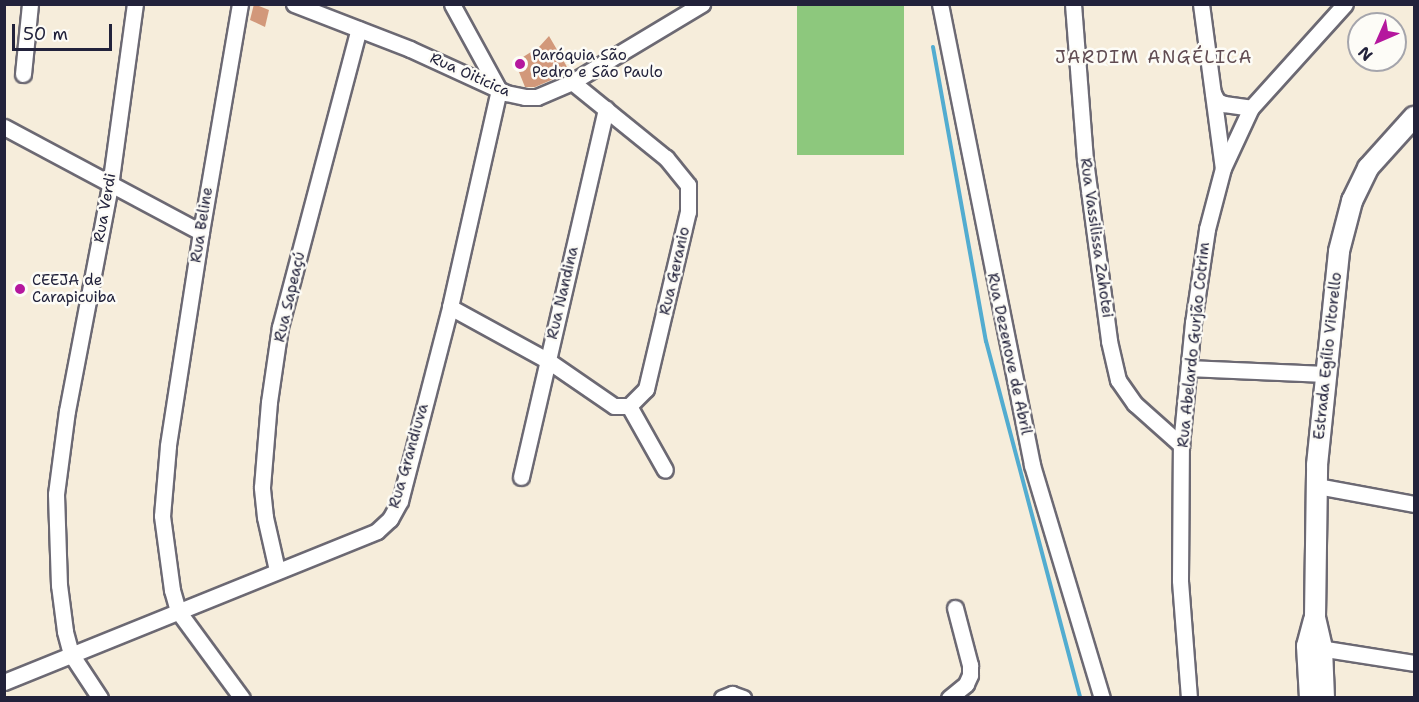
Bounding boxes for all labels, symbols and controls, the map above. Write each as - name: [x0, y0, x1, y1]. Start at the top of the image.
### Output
- scale bar: [15, 12, 116, 50]
- north arrow: [1347, 12, 1407, 72]
- text: 50 m: [23, 22, 68, 46]
- text: N: [1353, 42, 1377, 66]
- place label: Paróquia São Pedro e São Paulo: [532, 46, 663, 81]
- district label: JARDIM ANGÉLICA: [1055, 46, 1253, 68]
- street label: Rua Oiticica: [427, 49, 513, 101]
- marker: Paróquia São Pedro e São Paulo: [513, 57, 527, 71]
- street label: Rua Vassilissa Zahotei: [1076, 157, 1116, 319]
- street label: Rua Verdi: [90, 172, 120, 244]
- street label: Rua Beline: [187, 186, 217, 264]
- street label: Rua Geranio: [656, 225, 694, 317]
- street label: Rua Abelardo Gurjão Cotrim: [1174, 241, 1214, 449]
- street label: Rua Nandina: [544, 245, 582, 341]
- street label: Rua Sapeaçú: [271, 250, 309, 344]
- place label: CEEJA de Carapicuiba: [32, 271, 116, 306]
- street label: Rua Dezenove de Abril: [983, 271, 1035, 437]
- street label: Estrada Egílio Vitorello: [1310, 271, 1346, 441]
- marker: CEEJA de Carapicuiba: [13, 282, 27, 296]
- street label: Rua Grandiuva: [385, 402, 433, 510]

